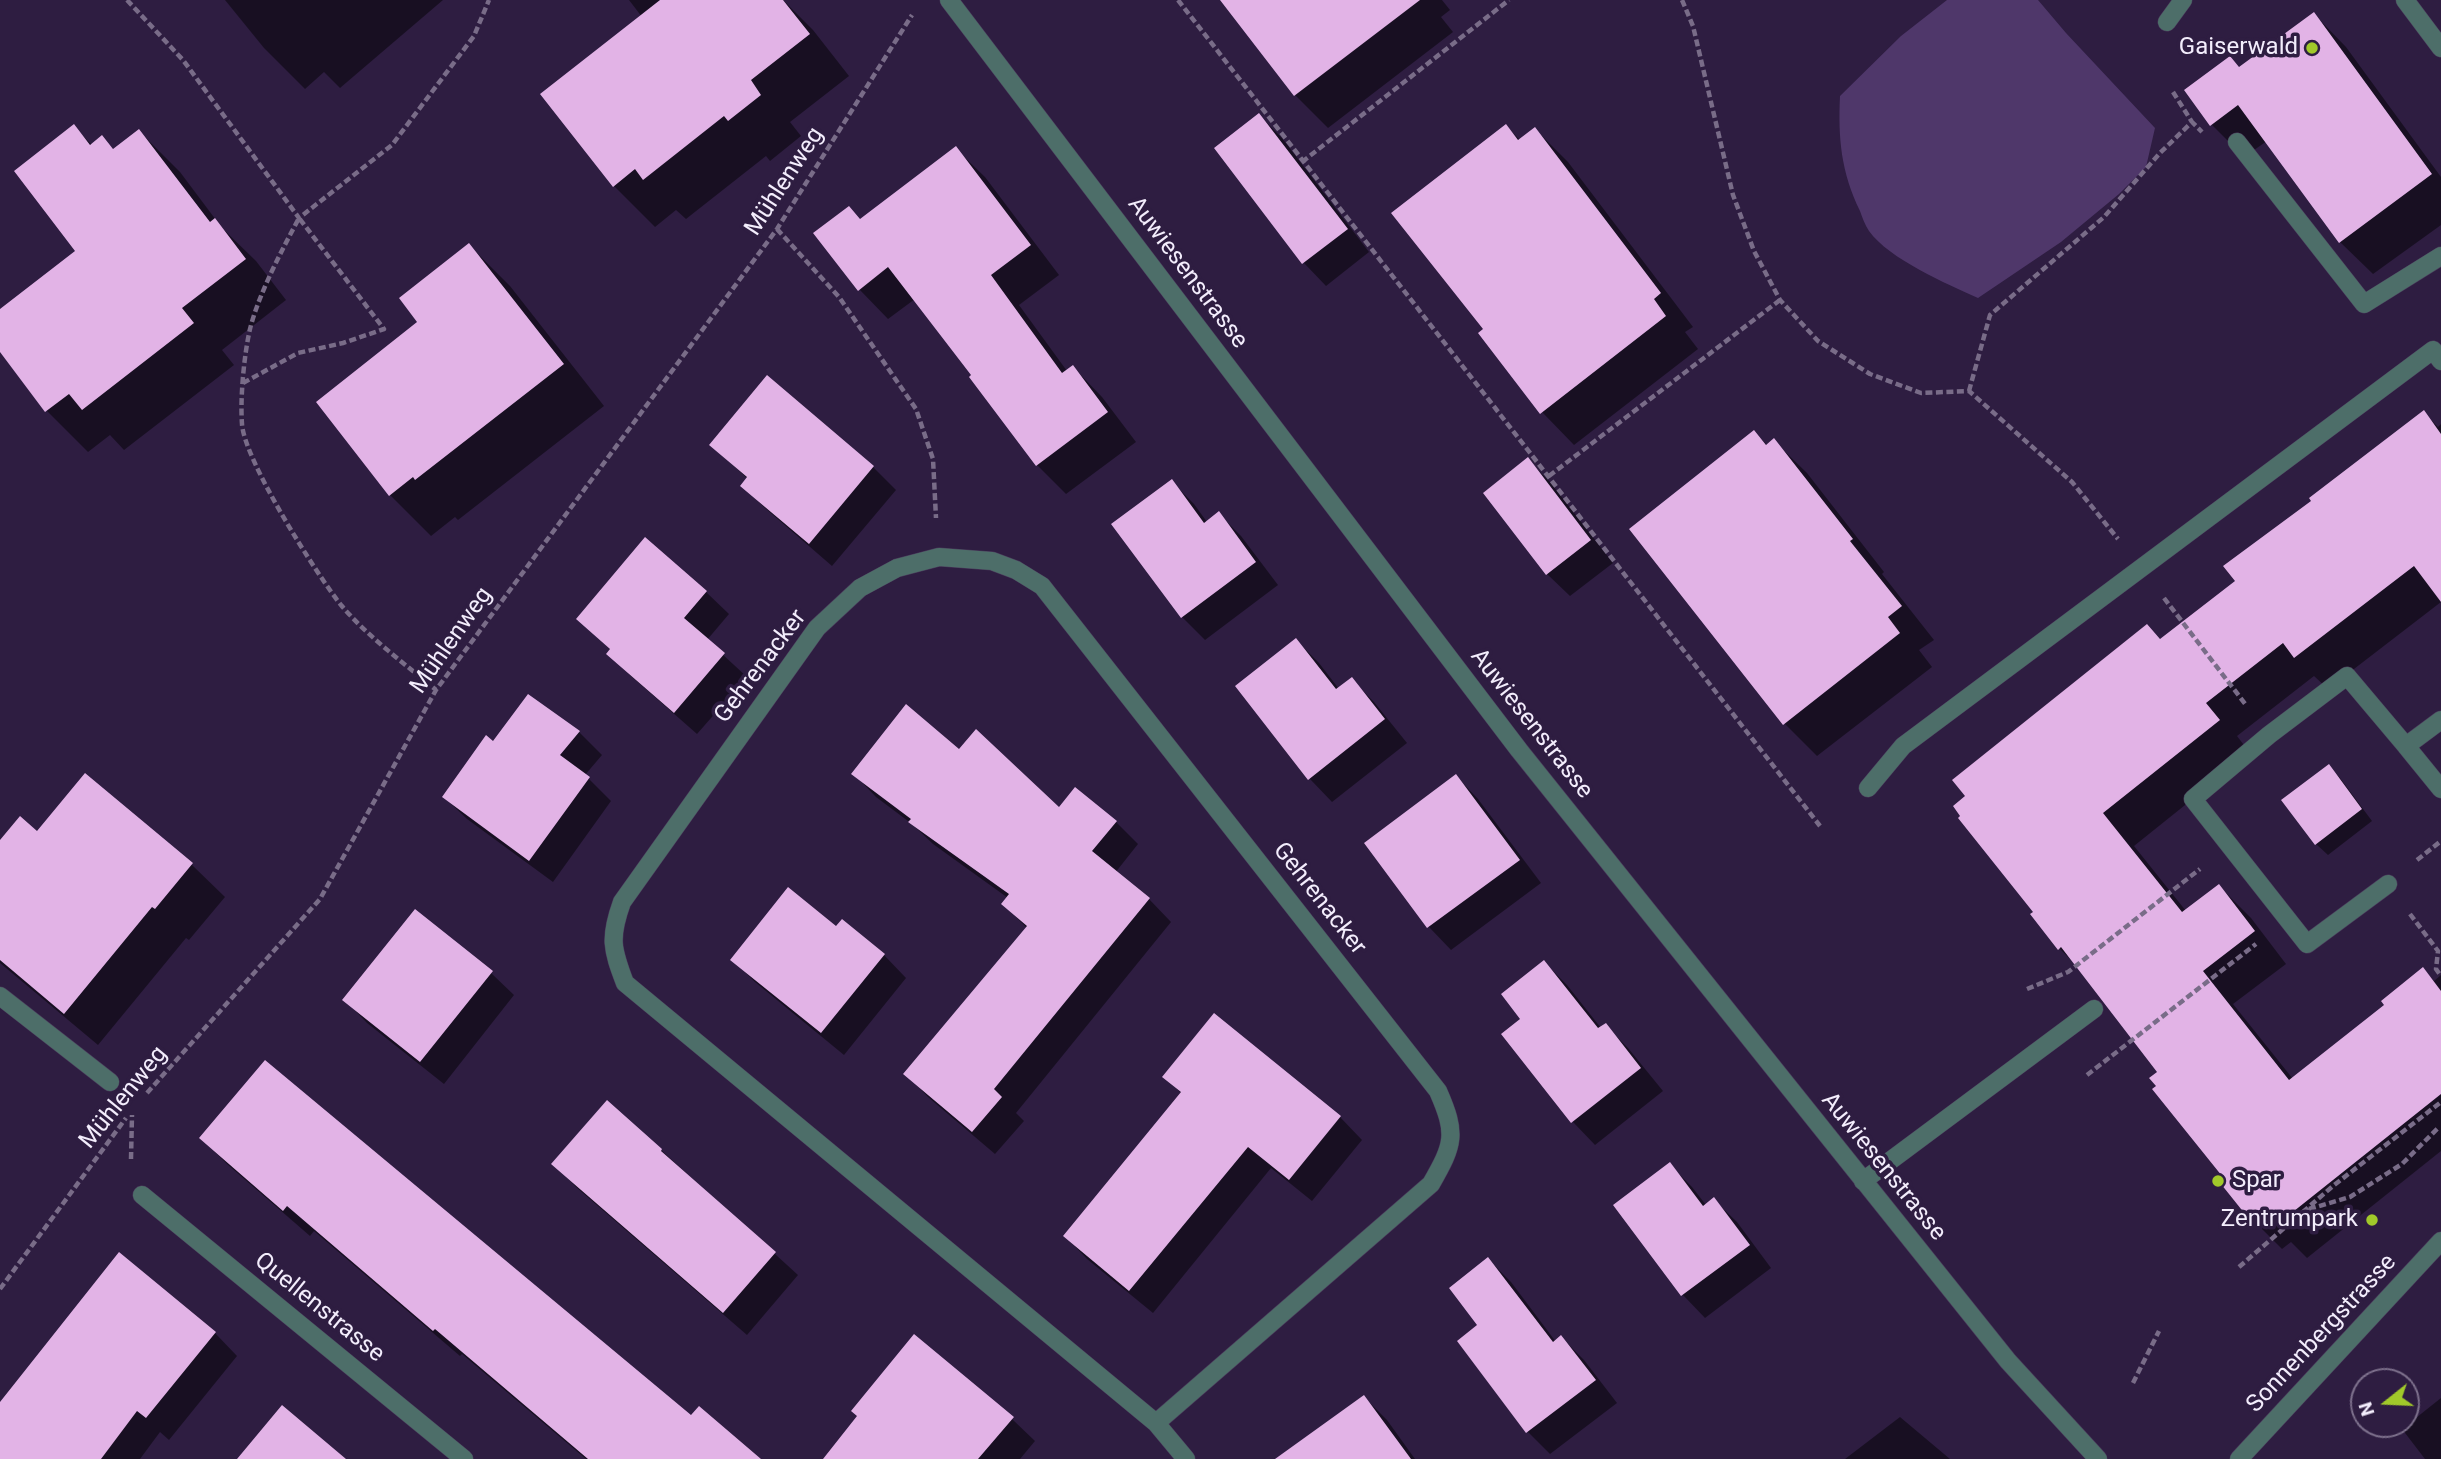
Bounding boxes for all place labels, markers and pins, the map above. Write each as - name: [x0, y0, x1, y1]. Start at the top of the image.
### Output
- place label: Gaiserwald: [2179, 34, 2298, 62]
- marker: Gaiserwald: [2304, 40, 2320, 56]
- place label: Spar: [2232, 1167, 2281, 1195]
- marker: Spar: [2210, 1173, 2226, 1189]
- place label: Zentrumpark: [2221, 1206, 2358, 1234]
- marker: Zentrumpark: [2364, 1212, 2380, 1228]

